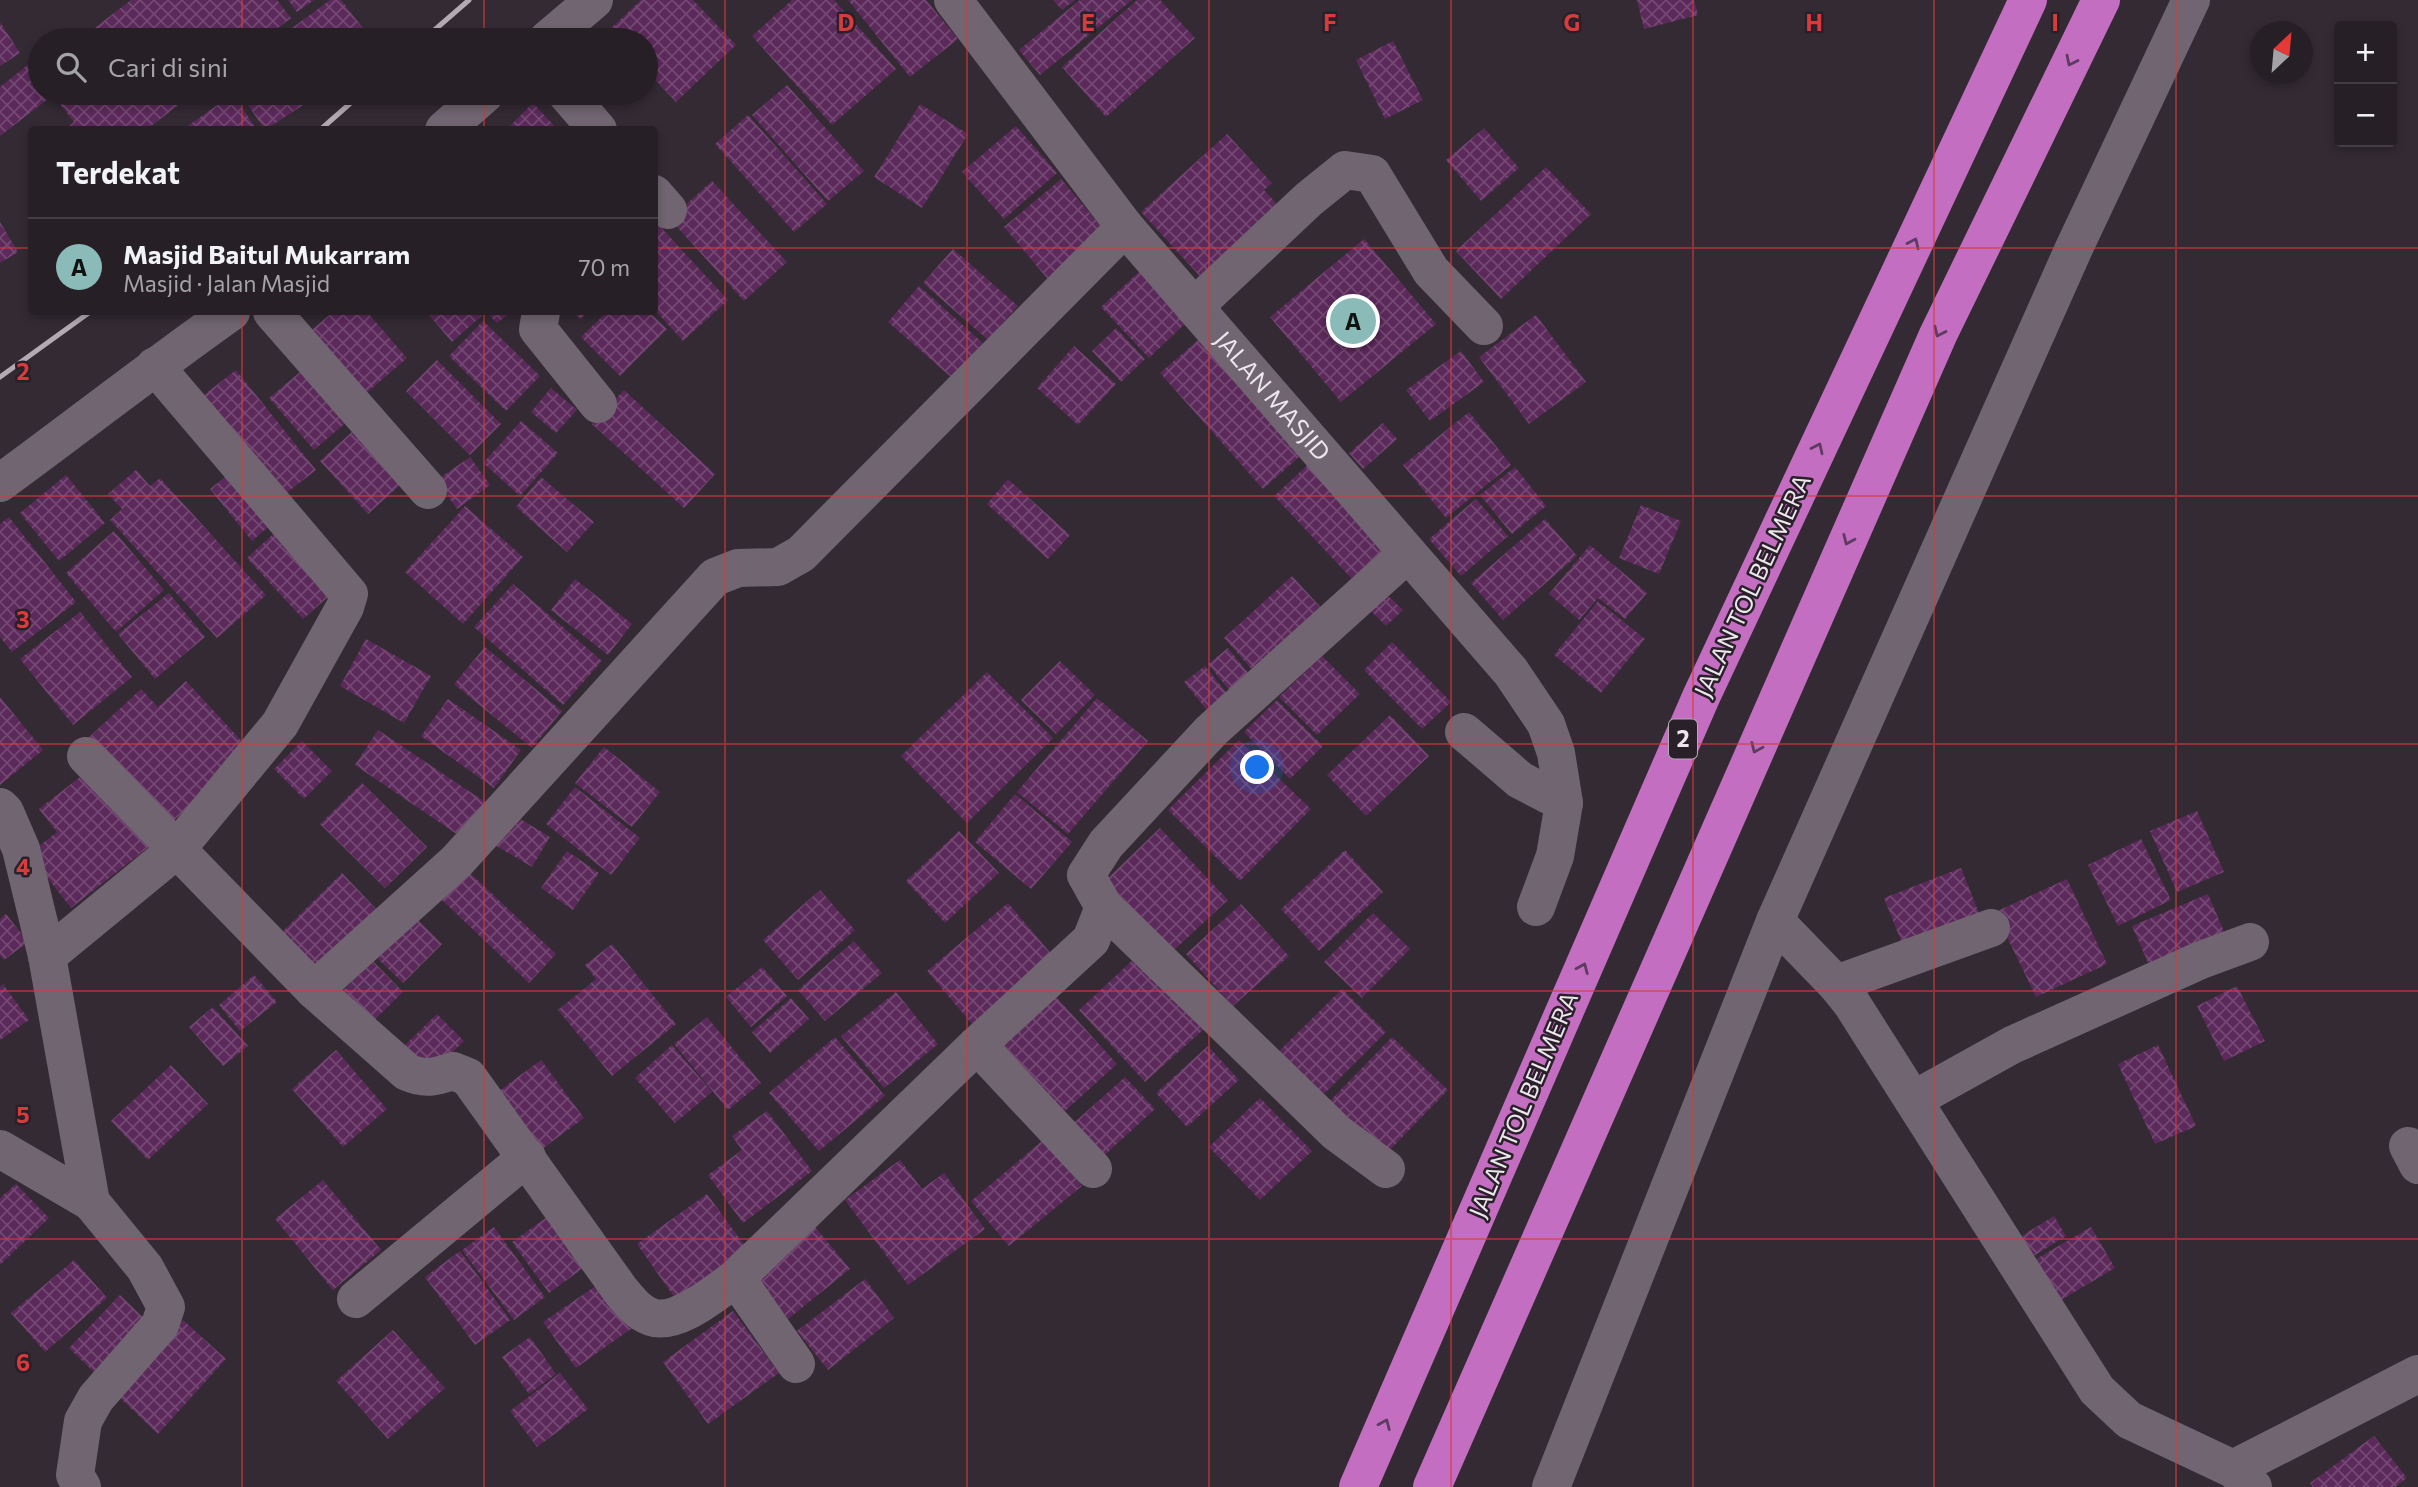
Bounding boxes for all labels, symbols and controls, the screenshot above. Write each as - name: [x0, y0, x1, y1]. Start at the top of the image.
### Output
- text: D: [838, 8, 855, 36]
- text: E: [1081, 8, 1095, 36]
- text: F: [1323, 8, 1337, 36]
- text: G: [1564, 8, 1580, 36]
- text: H: [1805, 8, 1823, 36]
- text: I: [2051, 8, 2059, 36]
- north arrow: [2250, 21, 2313, 84]
- map controls: [2334, 21, 2397, 147]
- button: +: [2334, 21, 2397, 84]
- search box: [28, 28, 658, 105]
- icon: search: [52, 48, 90, 86]
- text: Cari di sini: [108, 51, 228, 82]
- one-way arrow: [2065, 54, 2079, 66]
- button: −: [2334, 84, 2397, 147]
- text: Terdekat: [56, 153, 180, 190]
- one-way arrow: [1906, 237, 1920, 250]
- text: Masjid Baitul Mukarram: [123, 238, 410, 269]
- text: A: [71, 253, 87, 281]
- text: 70 m: [578, 253, 630, 281]
- text: Masjid · Jalan Masjid: [123, 269, 330, 297]
- pin: A: [1330, 295, 1376, 347]
- street label: JALAN MASJID: [1209, 325, 1337, 466]
- one-way arrow: [1934, 325, 1948, 337]
- text: 2: [16, 357, 30, 385]
- one-way arrow: [1810, 443, 1824, 456]
- street label: JALAN TOL BELMERA: [1687, 469, 1816, 701]
- one-way arrow: [1842, 533, 1856, 545]
- text: 3: [16, 605, 30, 633]
- road number: 2: [1669, 720, 1697, 758]
- one-way arrow: [1750, 741, 1764, 754]
- your location: [1240, 750, 1274, 784]
- text: 4: [16, 852, 30, 880]
- one-way arrow: [1575, 963, 1589, 976]
- street label: JALAN TOL BELMERA: [1462, 987, 1583, 1222]
- text: 5: [16, 1100, 30, 1128]
- text: 6: [16, 1348, 30, 1376]
- one-way arrow: [1377, 1419, 1391, 1431]

